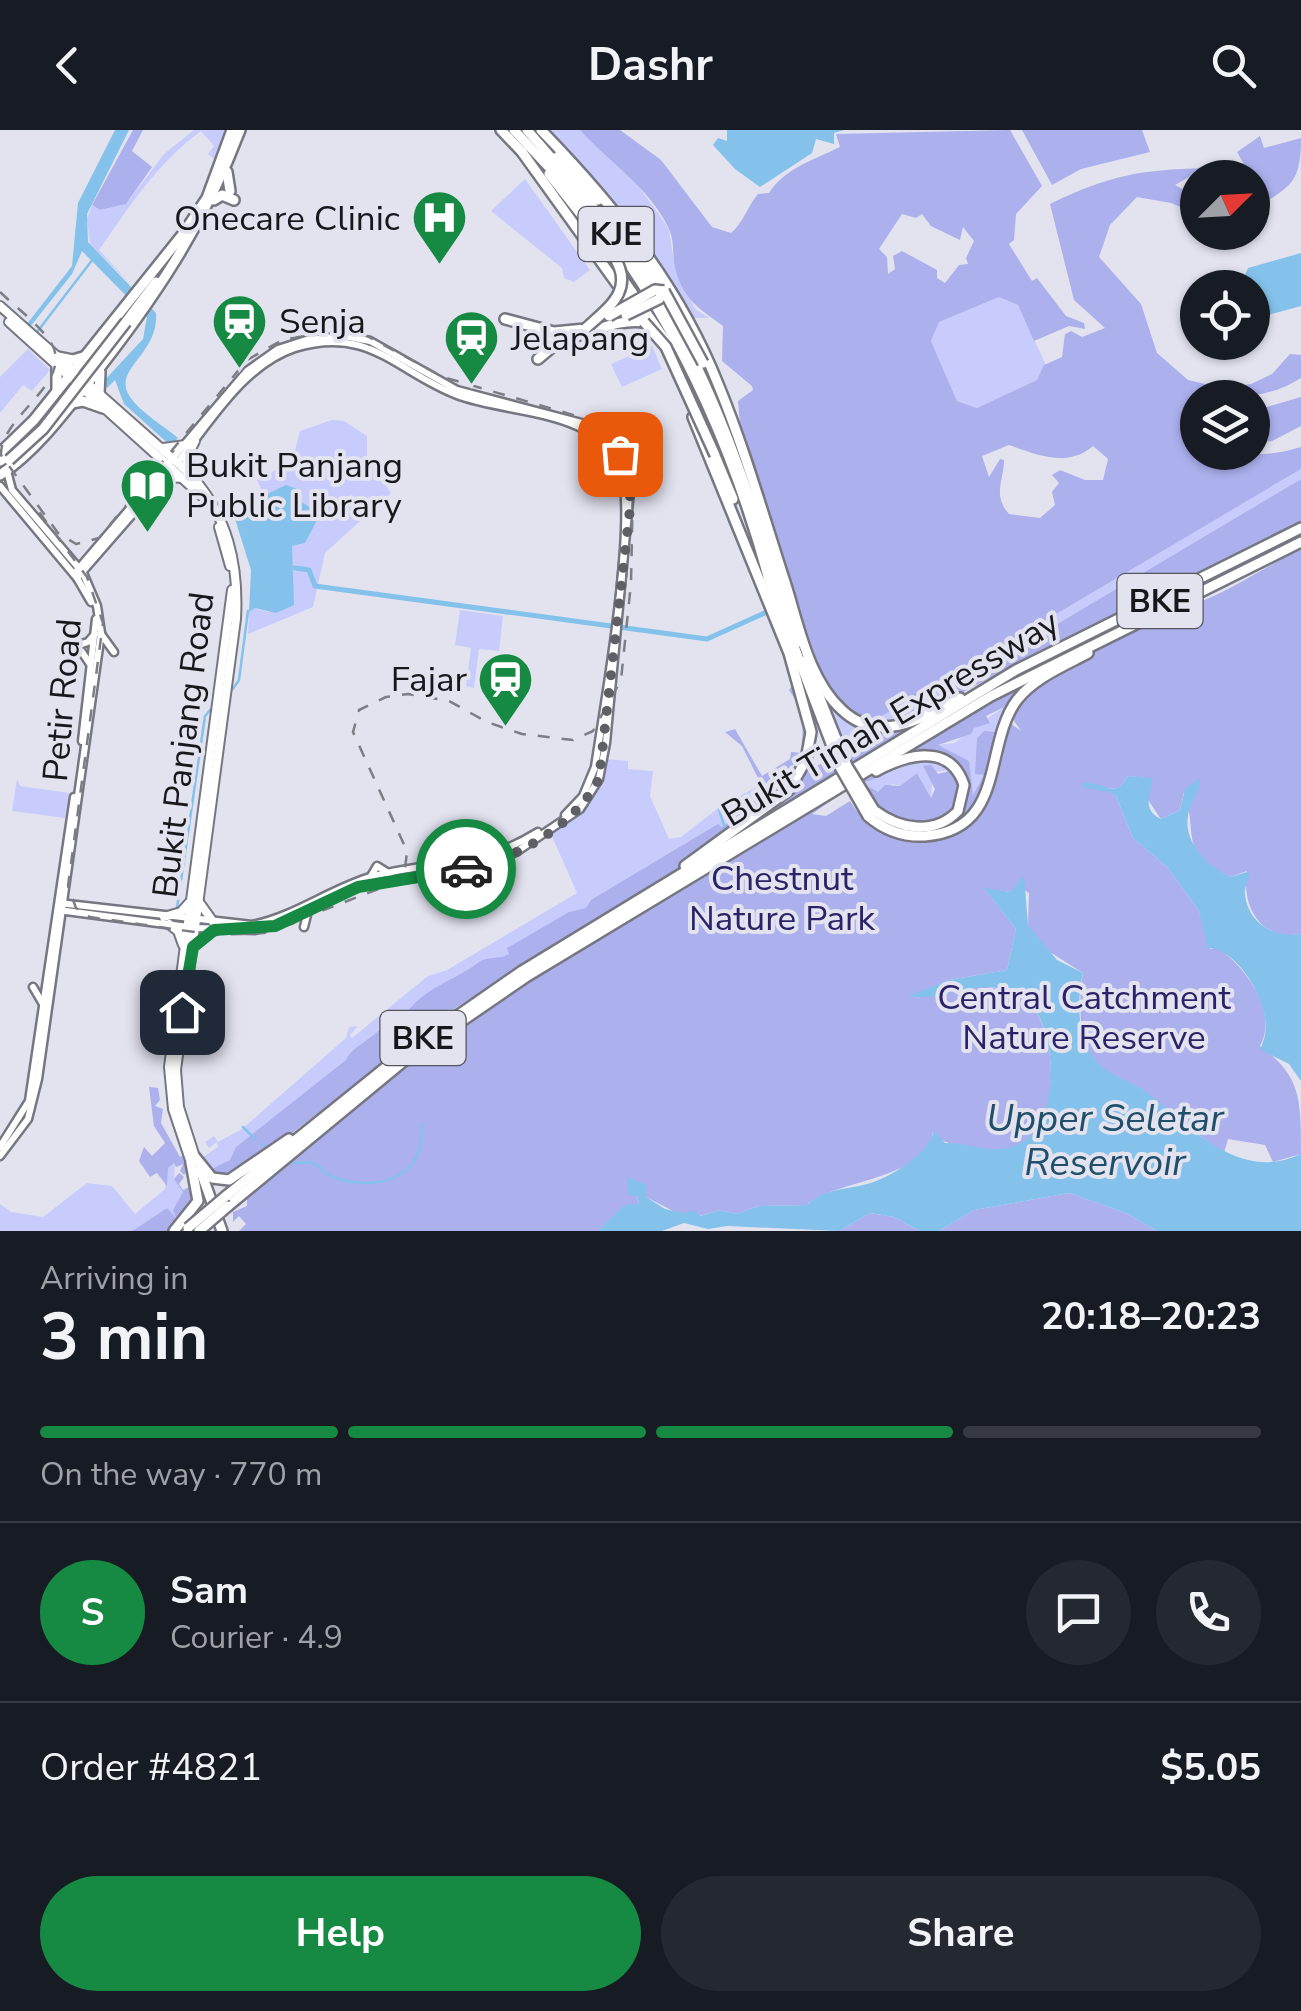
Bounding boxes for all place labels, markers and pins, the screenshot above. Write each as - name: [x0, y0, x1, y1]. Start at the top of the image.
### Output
- hospital icon: Onecare Clinic: [409, 188, 469, 267]
- place label: Onecare Clinic: [174, 195, 400, 242]
- station icon: Senja: [210, 291, 270, 370]
- place label: Senja: [279, 298, 366, 345]
- station icon: Jelapang: [442, 308, 502, 387]
- place label: Jelapang: [510, 315, 649, 362]
- pin: [578, 412, 663, 497]
- place label: Bukit Panjang Public Library: [186, 442, 403, 529]
- library icon: Bukit Panjang Public Library: [117, 455, 177, 534]
- station icon: Fajar: [476, 649, 536, 728]
- place label: Fajar: [391, 656, 467, 703]
- pin: [140, 970, 225, 1055]

